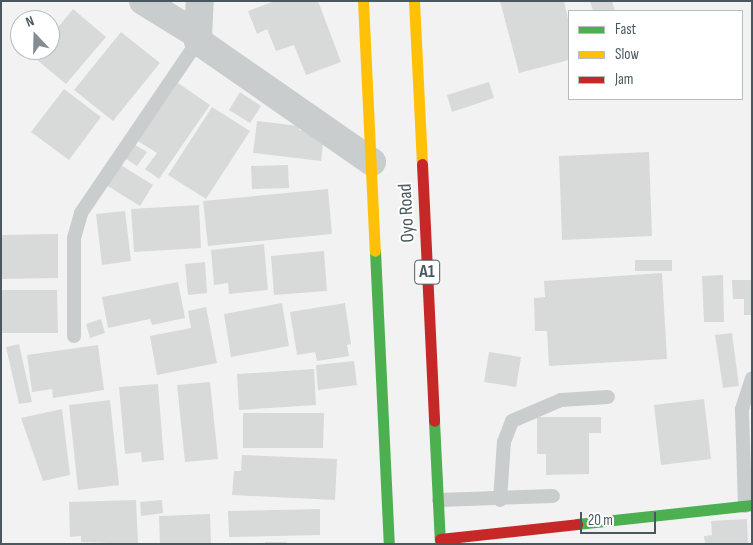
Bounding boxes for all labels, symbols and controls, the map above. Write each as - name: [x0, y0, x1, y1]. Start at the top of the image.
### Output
- north arrow: [10, 10, 60, 60]
- legend: [568, 10, 743, 100]
- text: N: [23, 12, 36, 31]
- text: Fast: [615, 20, 636, 39]
- text: Slow: [615, 45, 639, 64]
- text: Jam: [615, 70, 633, 89]
- street label: Oyo Road: [394, 183, 420, 243]
- road number: A1: [413, 256, 441, 288]
- scale bar: [583, 502, 659, 534]
- text: 20 m: [588, 511, 613, 530]

